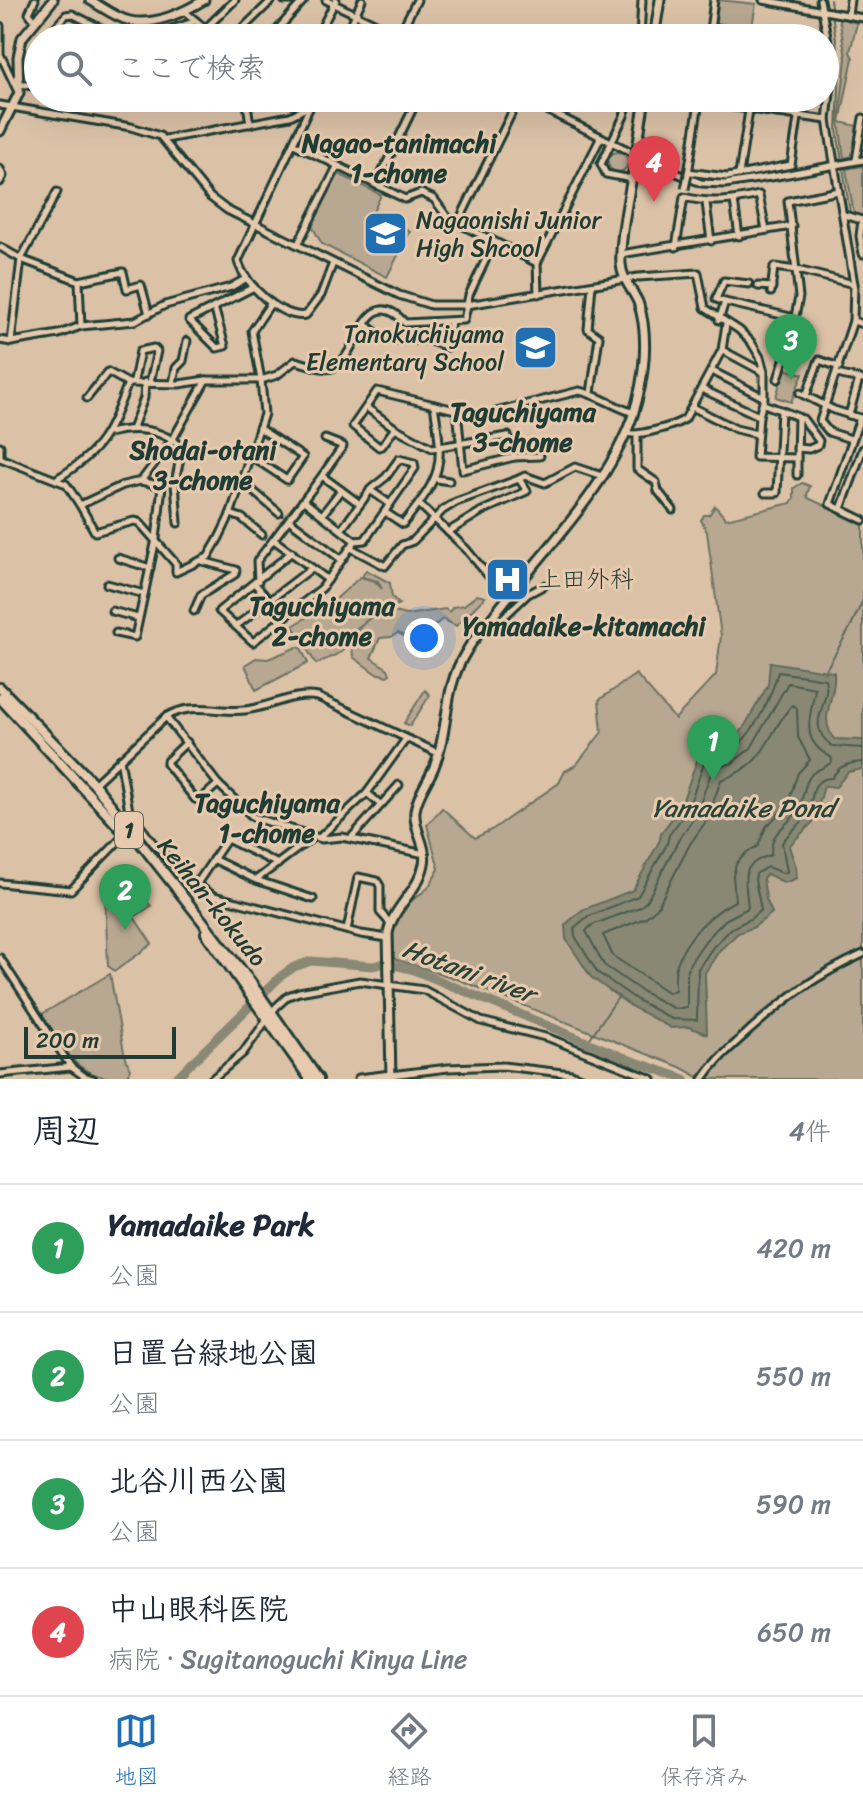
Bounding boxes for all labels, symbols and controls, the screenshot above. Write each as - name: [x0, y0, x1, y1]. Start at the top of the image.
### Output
- search box: [24, 24, 839, 112]
- text: ここで検索: [116, 41, 266, 95]
- icon: search: [52, 46, 96, 90]
- district label: Nagao-tanimachi 1-chome: [301, 120, 498, 196]
- pin: 4: [628, 136, 680, 202]
- place label: Nagaonishi Junior High Shcool: [416, 199, 602, 269]
- school or university icon: Nagaonishi Junior High Shcool: [361, 210, 409, 258]
- place label: Tanokuchiyama Elementary School: [306, 313, 505, 383]
- pin: 3: [765, 314, 817, 380]
- school or university icon: Tanokuchiyama Elementary School: [511, 324, 559, 372]
- district label: Taguchiyama 3-chome: [450, 389, 597, 465]
- district label: Shodai-otani 3-chome: [128, 427, 278, 503]
- hospital icon: 上田外科: [483, 555, 531, 603]
- place label: 上田外科: [538, 558, 634, 600]
- district label: Taguchiyama 2-chome: [249, 583, 396, 659]
- district label: Yamadaike-kitamachi: [463, 603, 707, 649]
- your location: [404, 618, 444, 658]
- pin: 1: [687, 715, 739, 781]
- district label: Taguchiyama 1-chome: [194, 780, 341, 856]
- water label: Yamadaike Pond: [652, 785, 840, 831]
- road number: 1: [115, 812, 143, 848]
- street label: Keihan-kokudo: [146, 828, 278, 976]
- pin: 2: [99, 864, 151, 930]
- water label: Hotani river: [396, 926, 546, 1018]
- text: 200 m: [36, 1021, 99, 1060]
- scale bar: [24, 1023, 176, 1059]
- text: 周辺: [32, 1101, 100, 1161]
- text: 4件: [789, 1108, 831, 1154]
- text: Yamadaike Park: [108, 1198, 314, 1252]
- text: 1: [52, 1225, 64, 1271]
- text: 420 m: [757, 1225, 831, 1271]
- text: 公園: [108, 1252, 160, 1298]
- text: 日置台緑地公園: [108, 1326, 318, 1380]
- text: 2: [50, 1353, 66, 1399]
- text: 550 m: [756, 1353, 831, 1399]
- text: 公園: [108, 1380, 160, 1426]
- text: 北谷川西公園: [108, 1454, 288, 1508]
- text: 3: [51, 1481, 65, 1527]
- text: 590 m: [756, 1481, 831, 1527]
- text: 公園: [108, 1508, 160, 1554]
- text: 中山眼科医院: [108, 1582, 288, 1636]
- text: 4: [50, 1609, 66, 1655]
- text: 650 m: [757, 1609, 831, 1655]
- text: 病院 · Sugitanoguchi Kinya Line: [108, 1636, 467, 1682]
- tab: 地図: [114, 1709, 159, 1796]
- tab: 経路: [387, 1709, 432, 1796]
- tab: 保存済み: [660, 1709, 749, 1796]

